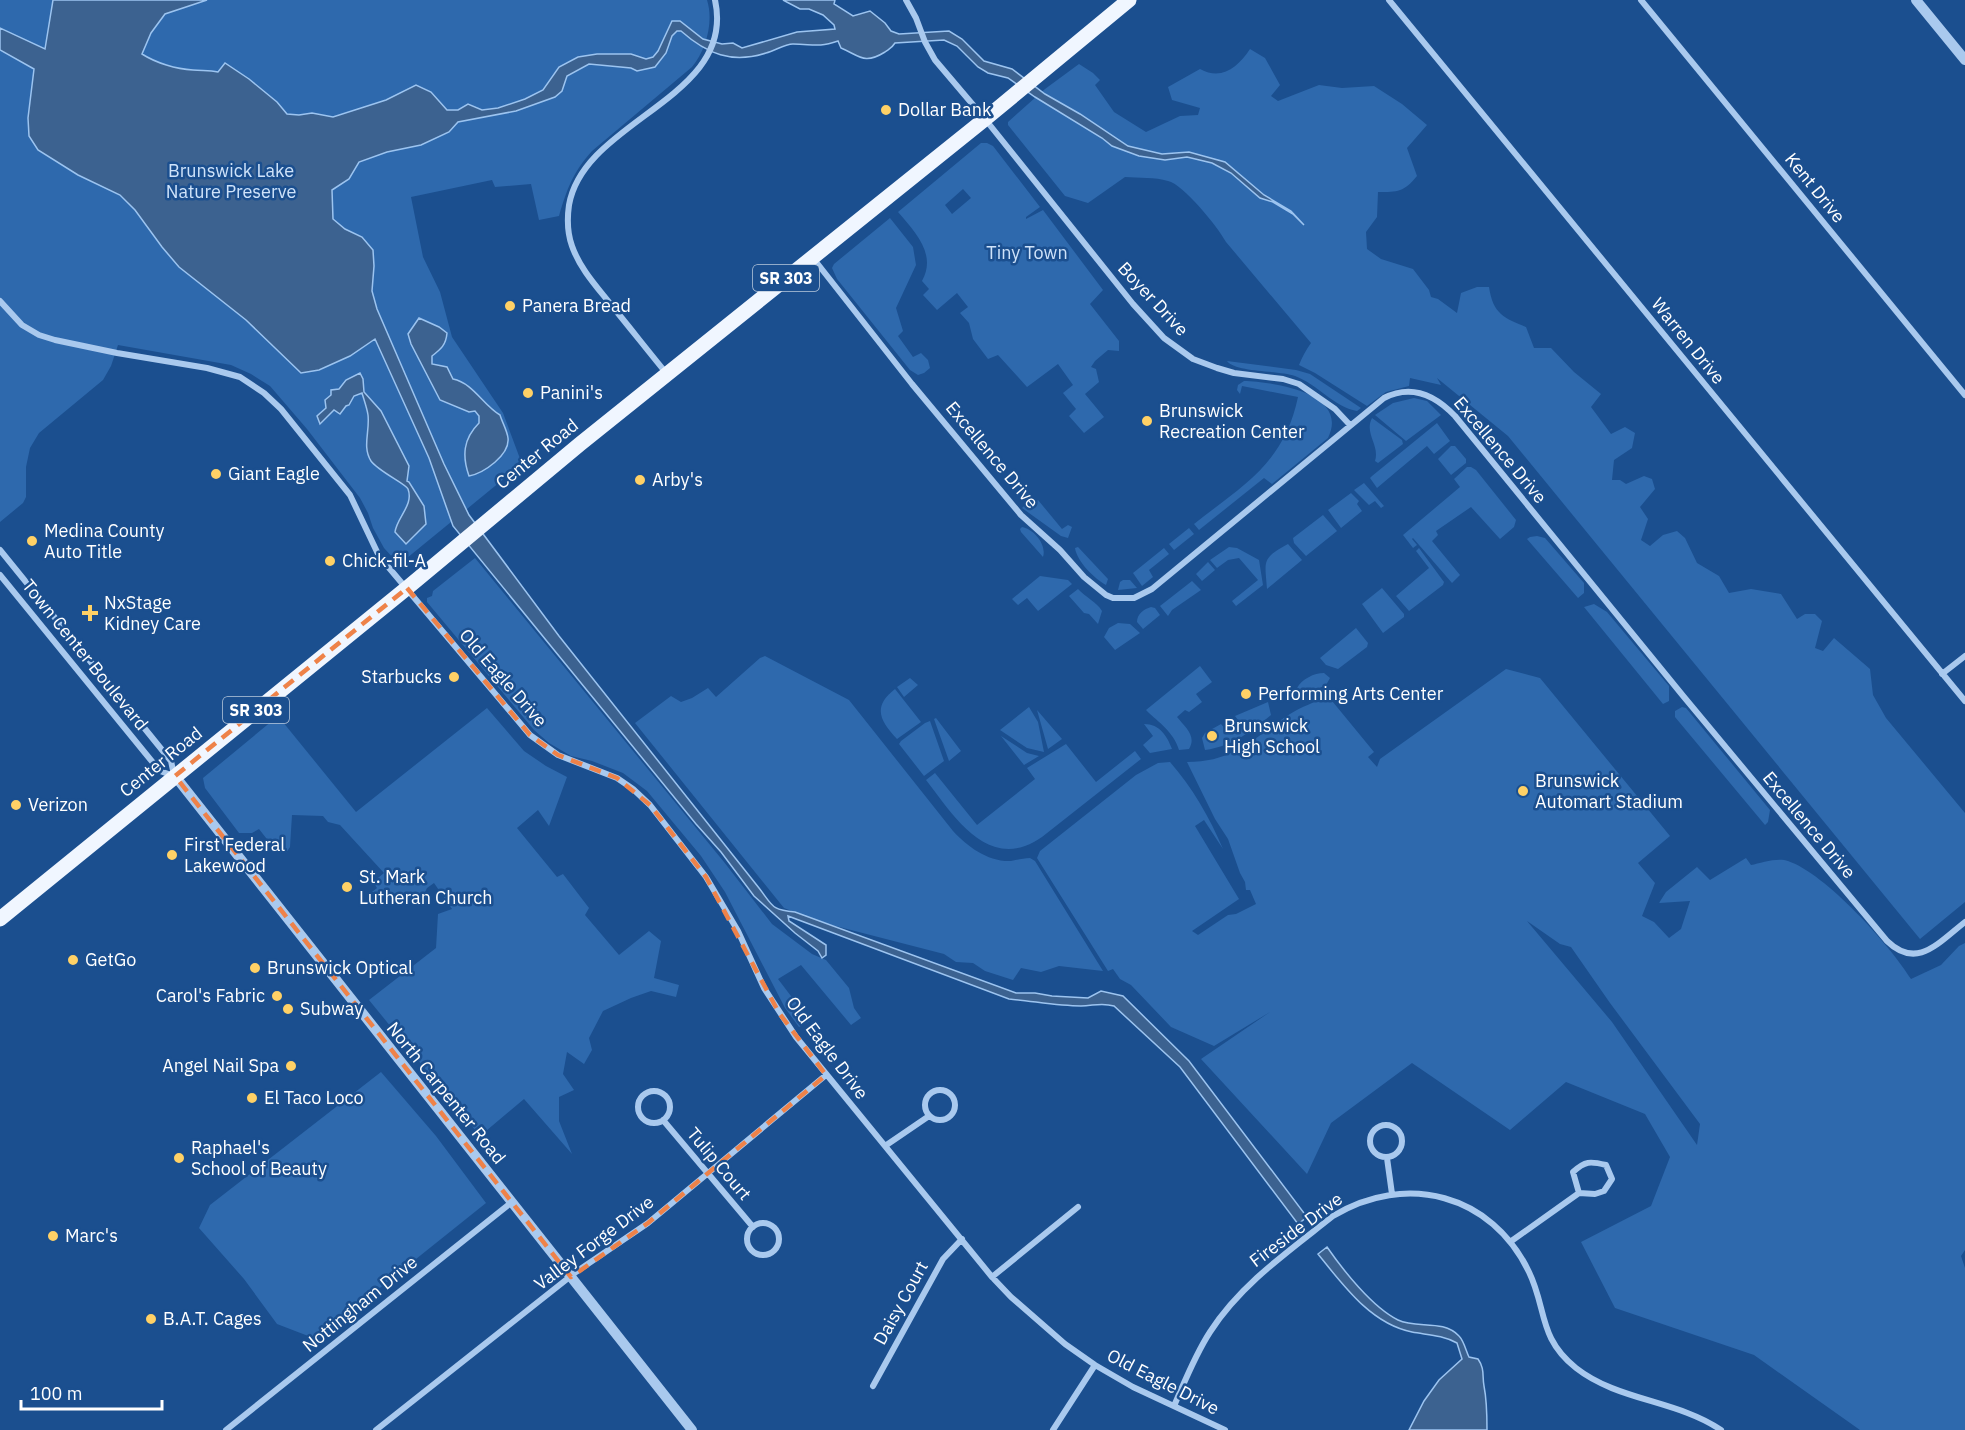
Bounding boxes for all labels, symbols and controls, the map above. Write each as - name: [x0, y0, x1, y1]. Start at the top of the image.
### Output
- place label: Dollar Bank: [898, 98, 992, 121]
- marker: Dollar Bank: [879, 103, 893, 117]
- street label: Kent Drive: [1780, 148, 1851, 227]
- park label: Brunswick Lake Nature Preserve: [166, 159, 296, 203]
- park label: Tiny Town: [986, 241, 1068, 264]
- street label: Boyer Drive: [1113, 257, 1194, 341]
- road number: SR 303: [753, 265, 819, 291]
- street label: Warren Drive: [1646, 293, 1730, 389]
- place label: Panera Bread: [522, 294, 631, 317]
- marker: Panera Bread: [503, 299, 517, 313]
- place label: Panini's: [540, 381, 603, 404]
- marker: Panini's: [521, 386, 535, 400]
- street label: Excellence Drive: [1449, 391, 1552, 508]
- street label: Excellence Drive: [941, 396, 1044, 513]
- place label: Brunswick Recreation Center: [1159, 399, 1305, 443]
- street label: Center Road: [491, 413, 583, 494]
- marker: Brunswick Recreation Center: [1140, 414, 1154, 428]
- place label: Giant Eagle: [228, 462, 320, 485]
- marker: Giant Eagle: [209, 467, 223, 481]
- place label: Arby's: [652, 468, 703, 491]
- marker: Arby's: [633, 473, 647, 487]
- place label: Medina County Auto Title: [44, 519, 165, 563]
- marker: Medina County Auto Title: [25, 534, 39, 548]
- place label: Chick-fil-A: [342, 549, 427, 572]
- marker: Chick-fil-A: [323, 554, 337, 568]
- street label: Town Center Boulevard: [17, 575, 153, 735]
- place label: NxStage Kidney Care: [104, 591, 201, 635]
- marker: NxStage Kidney Care: [81, 604, 99, 622]
- street label: Old Eagle Drive: [454, 624, 552, 732]
- place label: Starbucks: [361, 665, 442, 688]
- marker: Starbucks: [447, 670, 461, 684]
- place label: Performing Arts Center: [1258, 682, 1444, 705]
- marker: Performing Arts Center: [1239, 687, 1253, 701]
- road number: SR 303: [223, 697, 289, 723]
- place label: Brunswick High School: [1224, 714, 1320, 758]
- street label: Center Road: [115, 721, 207, 802]
- marker: Brunswick High School: [1205, 729, 1219, 743]
- street label: Excellence Drive: [1758, 766, 1861, 883]
- place label: Brunswick Automart Stadium: [1535, 769, 1683, 813]
- marker: Brunswick Automart Stadium: [1516, 784, 1530, 798]
- place label: Verizon: [28, 793, 88, 816]
- marker: Verizon: [9, 798, 23, 812]
- place label: First Federal Lakewood: [184, 833, 285, 877]
- marker: First Federal Lakewood: [165, 848, 179, 862]
- place label: St. Mark Lutheran Church: [359, 865, 493, 909]
- marker: St. Mark Lutheran Church: [340, 880, 354, 894]
- place label: GetGo: [85, 948, 136, 971]
- marker: GetGo: [66, 953, 80, 967]
- place label: Brunswick Optical: [267, 956, 413, 979]
- marker: Brunswick Optical: [248, 961, 262, 975]
- place label: Carol's Fabric: [156, 984, 265, 1007]
- marker: Carol's Fabric: [270, 989, 284, 1003]
- street label: Old Eagle Drive: [781, 992, 874, 1104]
- place label: Subway: [300, 997, 363, 1020]
- marker: Subway: [281, 1002, 295, 1016]
- street label: North Carpenter Road: [382, 1017, 511, 1169]
- place label: Angel Nail Spa: [162, 1054, 279, 1077]
- marker: Angel Nail Spa: [284, 1059, 298, 1073]
- place label: El Taco Loco: [264, 1086, 364, 1109]
- marker: El Taco Loco: [245, 1091, 259, 1105]
- street label: Tulip Court: [682, 1123, 757, 1205]
- place label: Raphael's School of Beauty: [191, 1136, 327, 1180]
- marker: Raphael's School of Beauty: [172, 1151, 186, 1165]
- street label: Fireside Drive: [1245, 1187, 1347, 1272]
- street label: Valley Forge Drive: [529, 1190, 658, 1295]
- place label: Marc's: [65, 1224, 118, 1247]
- marker: Marc's: [46, 1229, 60, 1243]
- street label: Nottingham Drive: [298, 1250, 422, 1357]
- street label: Daisy Court: [868, 1257, 933, 1349]
- place label: B.A.T. Cages: [163, 1307, 262, 1330]
- marker: B.A.T. Cages: [144, 1312, 158, 1326]
- street label: Old Eagle Drive: [1103, 1343, 1223, 1420]
- scale bar: [21, 1373, 162, 1411]
- text: 100 m: [30, 1382, 82, 1405]

